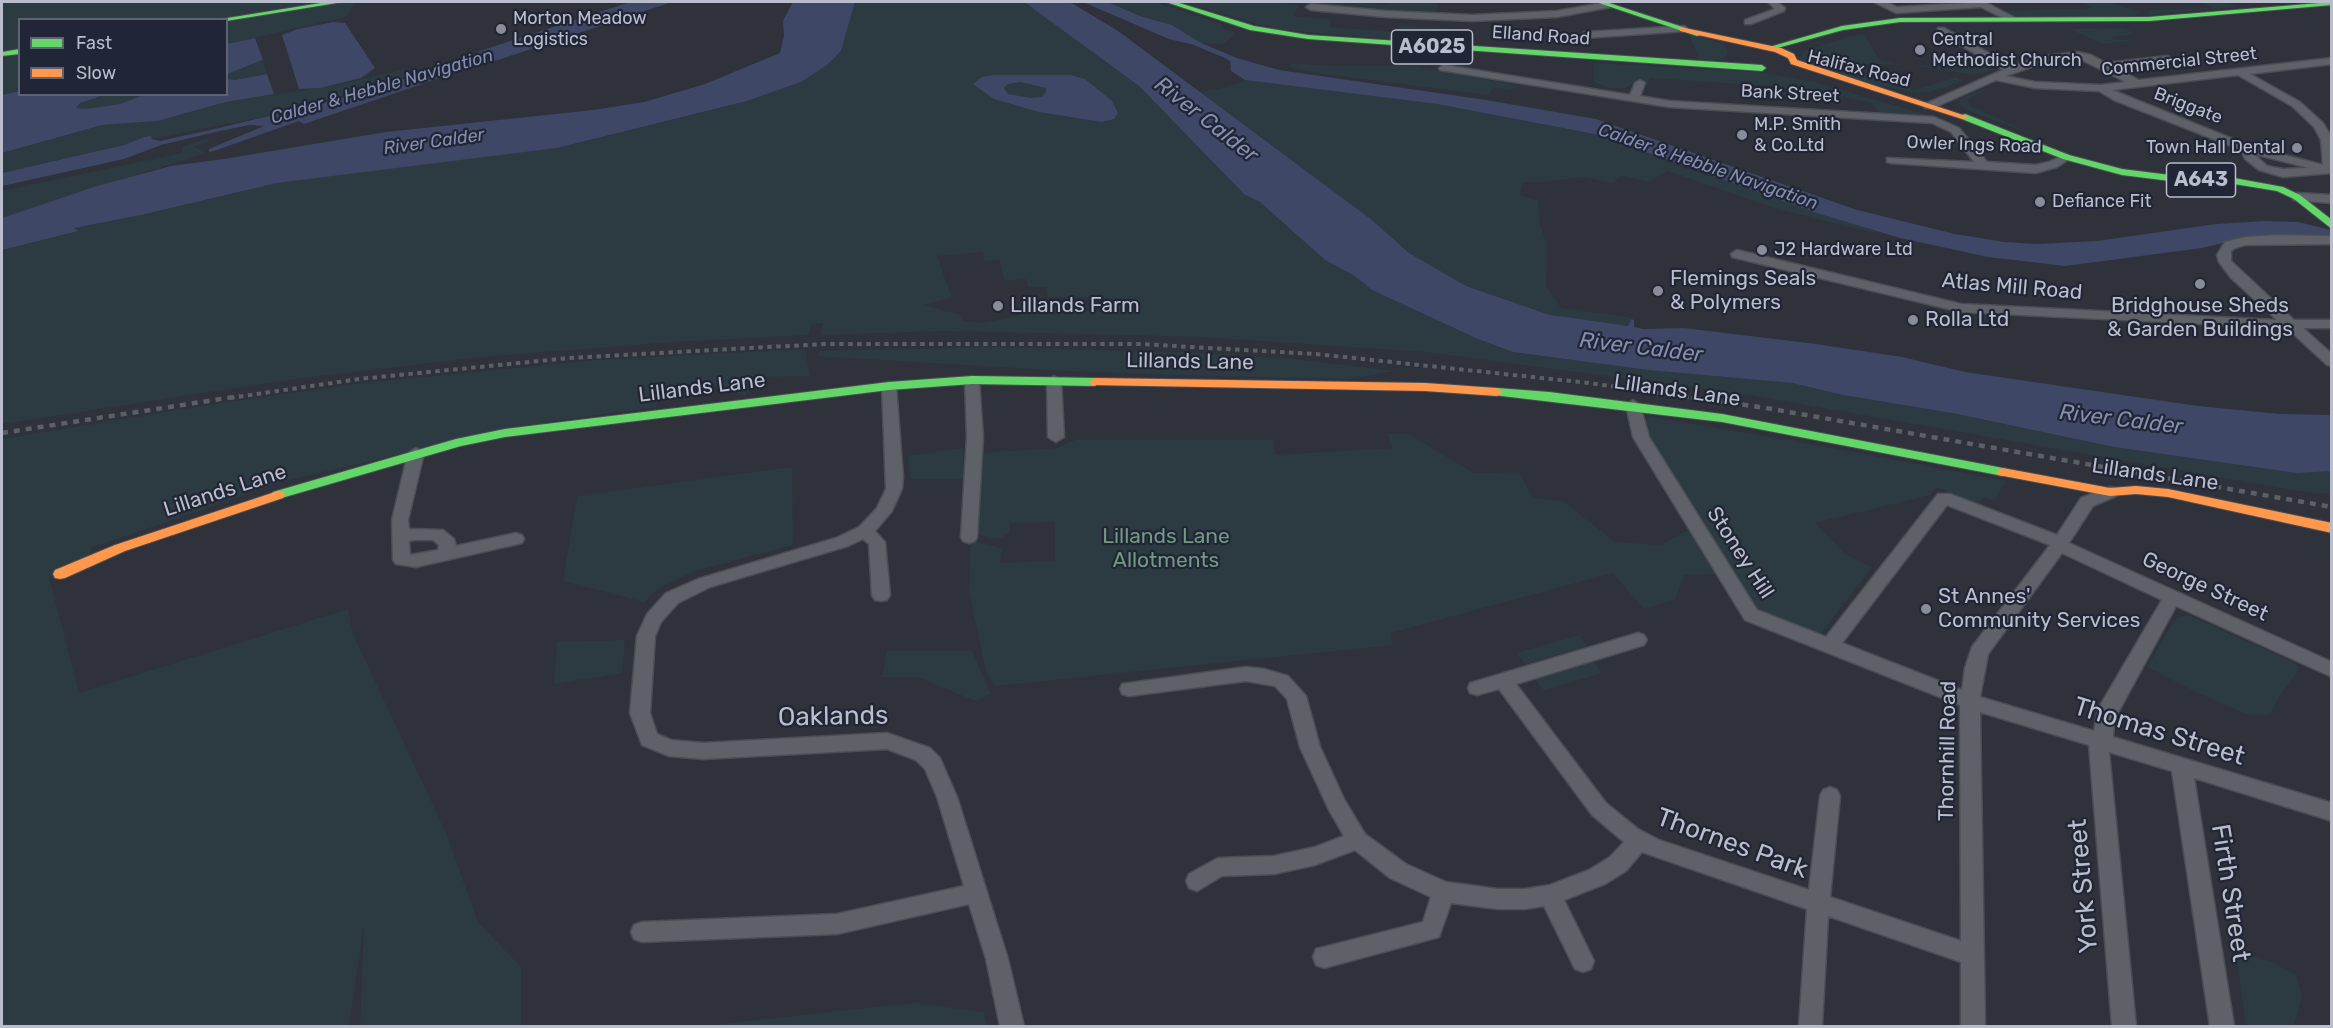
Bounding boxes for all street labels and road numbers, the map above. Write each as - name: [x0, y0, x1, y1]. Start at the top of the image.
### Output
- street label: Elland Road: [1491, 22, 1591, 50]
- road number: A6025: [1392, 30, 1472, 64]
- street label: Commercial Street: [2100, 43, 2258, 81]
- street label: Halifax Road: [1805, 46, 1913, 92]
- street label: Bank Street: [1740, 81, 1840, 107]
- street label: Briggate: [2151, 83, 2225, 129]
- street label: Owler Ings Road: [1906, 132, 2042, 158]
- road number: A643: [2166, 163, 2236, 197]
- street label: Atlas Mill Road: [1941, 268, 2083, 306]
- street label: Lillands Lane: [1126, 348, 1254, 376]
- street label: Lillands Lane: [637, 368, 767, 408]
- street label: Lillands Lane: [1612, 370, 1742, 412]
- street label: Lillands Lane: [2090, 454, 2220, 496]
- street label: Lillands Lane: [160, 459, 290, 523]
- street label: Stoney Hill: [1701, 502, 1779, 604]
- street label: George Street: [2138, 547, 2272, 627]
- street label: Thornhill Road: [1934, 681, 1962, 821]
- street label: Thomas Street: [2070, 691, 2248, 773]
- street label: Oaklands: [777, 700, 889, 734]
- street label: Thornes Park: [1652, 802, 1812, 886]
- street label: York Street: [2063, 818, 2105, 954]
- street label: Firth Street: [2204, 822, 2256, 964]

